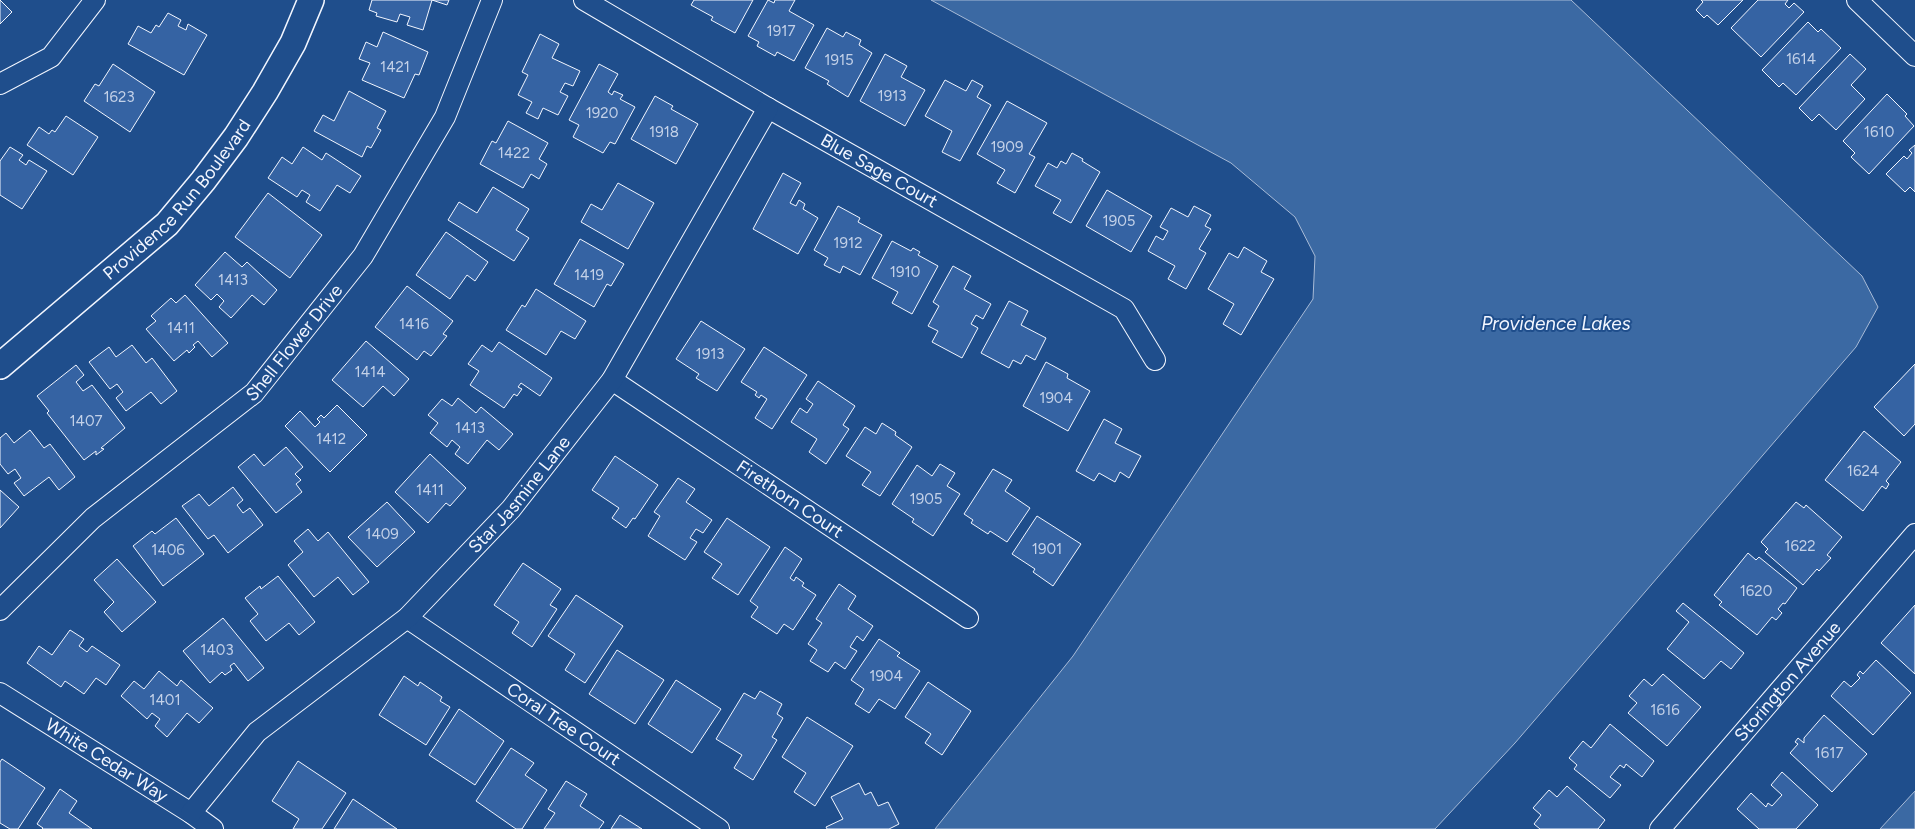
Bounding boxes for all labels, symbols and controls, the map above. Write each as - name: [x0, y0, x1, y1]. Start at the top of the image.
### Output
- house number: 1917: [767, 22, 795, 40]
- house number: 1614: [1786, 50, 1816, 68]
- house number: 1915: [824, 51, 854, 69]
- house number: 1421: [380, 58, 410, 76]
- house number: 1913: [877, 87, 907, 105]
- house number: 1623: [103, 88, 135, 106]
- house number: 1920: [586, 104, 618, 122]
- street label: Providence Run Boulevard: [99, 115, 256, 285]
- house number: 1918: [649, 123, 679, 141]
- house number: 1610: [1864, 123, 1894, 141]
- street label: Blue Sage Court: [817, 129, 942, 213]
- house number: 1909: [991, 138, 1023, 156]
- house number: 1422: [498, 144, 530, 162]
- house number: 1905: [1103, 212, 1135, 230]
- house number: 1912: [833, 234, 863, 252]
- house number: 1910: [890, 263, 920, 281]
- house number: 1419: [574, 266, 604, 284]
- house number: 1413: [218, 271, 248, 289]
- street label: Shell Flower Drive: [242, 280, 347, 406]
- water label: Providence Lakes: [1481, 312, 1631, 335]
- house number: 1416: [399, 315, 430, 333]
- house number: 1411: [167, 319, 195, 337]
- house number: 1913: [695, 345, 725, 363]
- house number: 1414: [354, 363, 386, 381]
- house number: 1904: [1039, 389, 1073, 407]
- house number: 1407: [69, 412, 103, 430]
- house number: 1413: [455, 419, 485, 437]
- house number: 1412: [316, 430, 346, 448]
- street label: Star Jasmine Lane: [464, 431, 575, 558]
- street label: Firethorn Court: [732, 455, 848, 543]
- house number: 1624: [1847, 462, 1879, 480]
- house number: 1411: [416, 481, 444, 499]
- house number: 1905: [910, 490, 942, 508]
- house number: 1409: [365, 525, 399, 543]
- house number: 1622: [1784, 537, 1816, 555]
- house number: 1901: [1032, 540, 1062, 558]
- house number: 1406: [151, 541, 185, 559]
- house number: 1620: [1740, 582, 1772, 600]
- street label: Storington Avenue: [1730, 617, 1846, 746]
- house number: 1403: [200, 641, 234, 659]
- house number: 1904: [869, 667, 903, 685]
- street label: Coral Tree Court: [502, 678, 625, 770]
- house number: 1401: [149, 691, 181, 709]
- house number: 1616: [1650, 701, 1680, 719]
- street label: White Cedar Way: [41, 713, 173, 807]
- house number: 1617: [1815, 744, 1843, 762]

